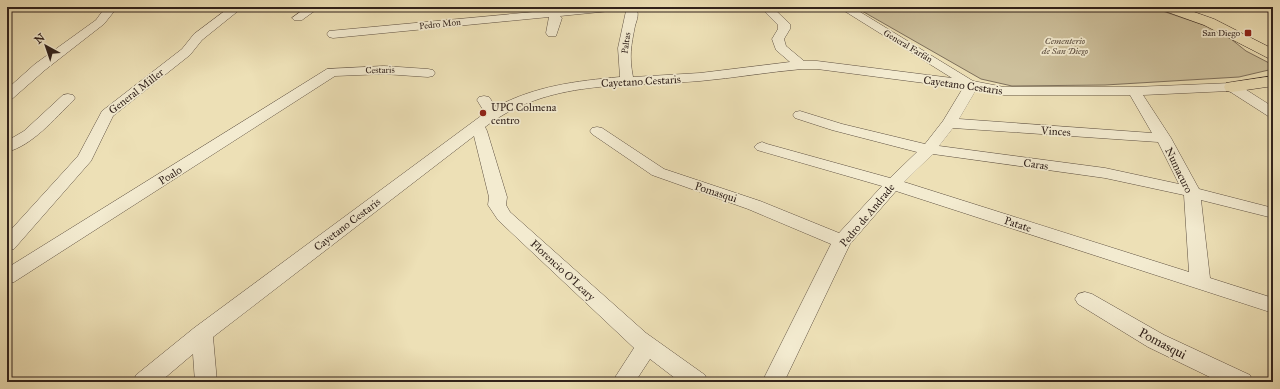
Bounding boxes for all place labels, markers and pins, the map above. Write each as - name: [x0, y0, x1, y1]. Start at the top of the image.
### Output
- place label: San Diego: [1202, 27, 1240, 39]
- marker: San Diego: [1243, 28, 1253, 38]
- place label: UPC Colmena centro: [491, 101, 557, 127]
- marker: UPC Colmena centro: [478, 108, 488, 118]

